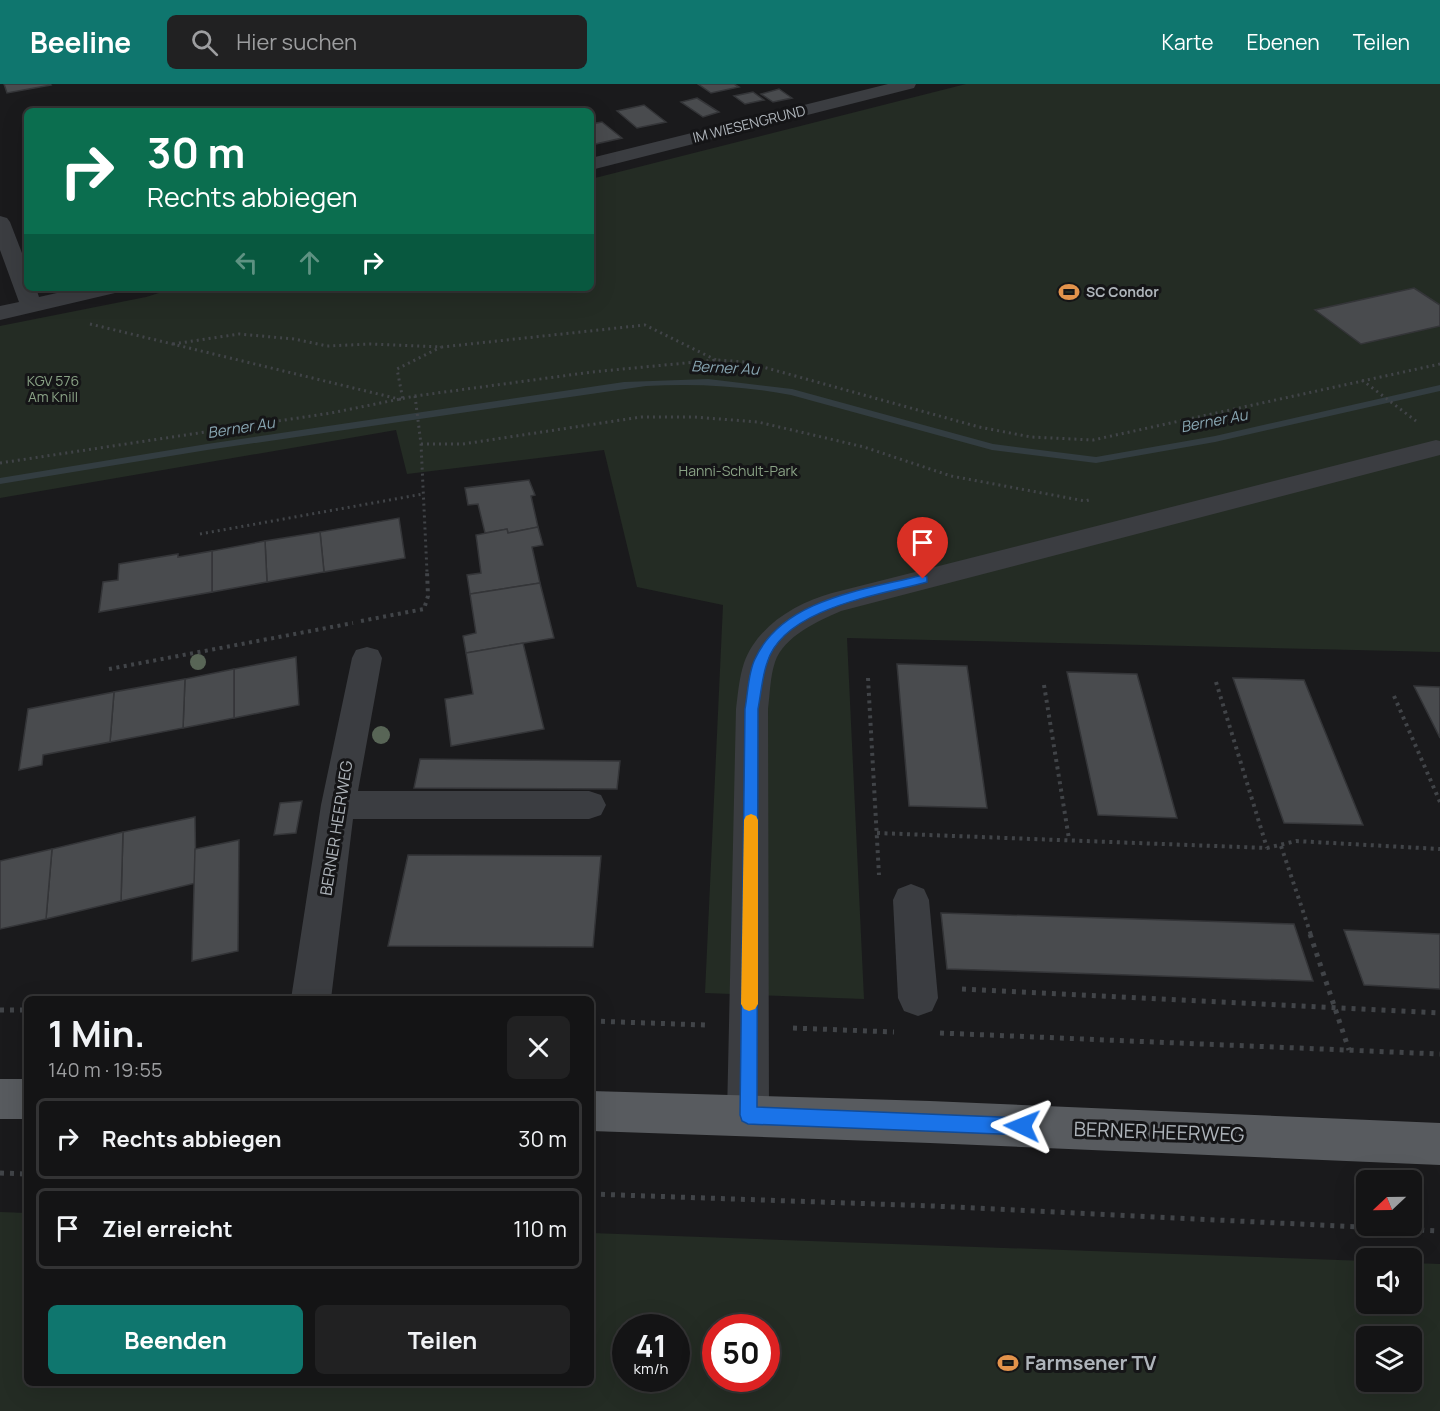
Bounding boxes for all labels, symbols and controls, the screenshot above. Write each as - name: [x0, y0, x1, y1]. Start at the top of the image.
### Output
- search box: [167, 15, 587, 69]
- text: Beeline: [30, 23, 131, 61]
- icon: search: [188, 26, 221, 59]
- text: Hier suchen: [236, 27, 357, 57]
- text: Karte: [1161, 28, 1213, 56]
- text: Ebenen: [1246, 28, 1320, 56]
- text: Teilen: [1353, 28, 1410, 56]
- street label: IM WIESENGRUND: [691, 100, 807, 147]
- text: 30 m: [147, 123, 245, 181]
- icon: right: [48, 132, 126, 210]
- text: Rechts abbiegen: [147, 178, 358, 215]
- icon: left: [230, 246, 263, 279]
- icon: ahead: [293, 246, 326, 279]
- icon: right: [356, 246, 389, 279]
- sports icon: SC Condor: [1057, 280, 1081, 304]
- place label: SC Condor: [1086, 282, 1159, 301]
- water label: Berner Au: [691, 355, 761, 380]
- park label: KGV 576 Am Knill: [27, 371, 79, 406]
- water label: Berner Au: [1179, 404, 1250, 437]
- water label: Berner Au: [206, 412, 277, 443]
- park label: Hanni-Schult-Park: [679, 461, 798, 480]
- pin: [897, 517, 948, 579]
- icon: arrive: [906, 526, 939, 559]
- street label: BERNER HEERWEG: [314, 759, 358, 897]
- text: 1 Min.: [48, 1009, 145, 1058]
- button: close: [507, 1016, 570, 1079]
- text: 140 m · 19:55: [48, 1056, 163, 1083]
- position arrow: [990, 1094, 1054, 1158]
- street label: BERNER HEERWEG: [1073, 1115, 1245, 1148]
- icon: right: [51, 1122, 84, 1155]
- text: Rechts abbiegen: [102, 1124, 281, 1154]
- text: 30 m: [518, 1124, 567, 1154]
- north arrow: [1356, 1170, 1422, 1236]
- map controls: [1356, 1170, 1422, 1392]
- icon: arrive: [51, 1212, 84, 1245]
- text: Ziel erreicht: [102, 1214, 233, 1244]
- text: 110 m: [513, 1214, 567, 1244]
- button: sound: [1356, 1248, 1422, 1314]
- button: Beenden: [48, 1305, 303, 1374]
- button: Teilen: [315, 1305, 570, 1374]
- speed limit sign: 50: [702, 1314, 780, 1392]
- text: 41: [635, 1325, 667, 1366]
- button: layers: [1356, 1326, 1422, 1392]
- place label: Farmsener TV: [1025, 1349, 1157, 1376]
- sports icon: Farmsener TV: [996, 1351, 1020, 1375]
- text: km/h: [634, 1358, 668, 1379]

